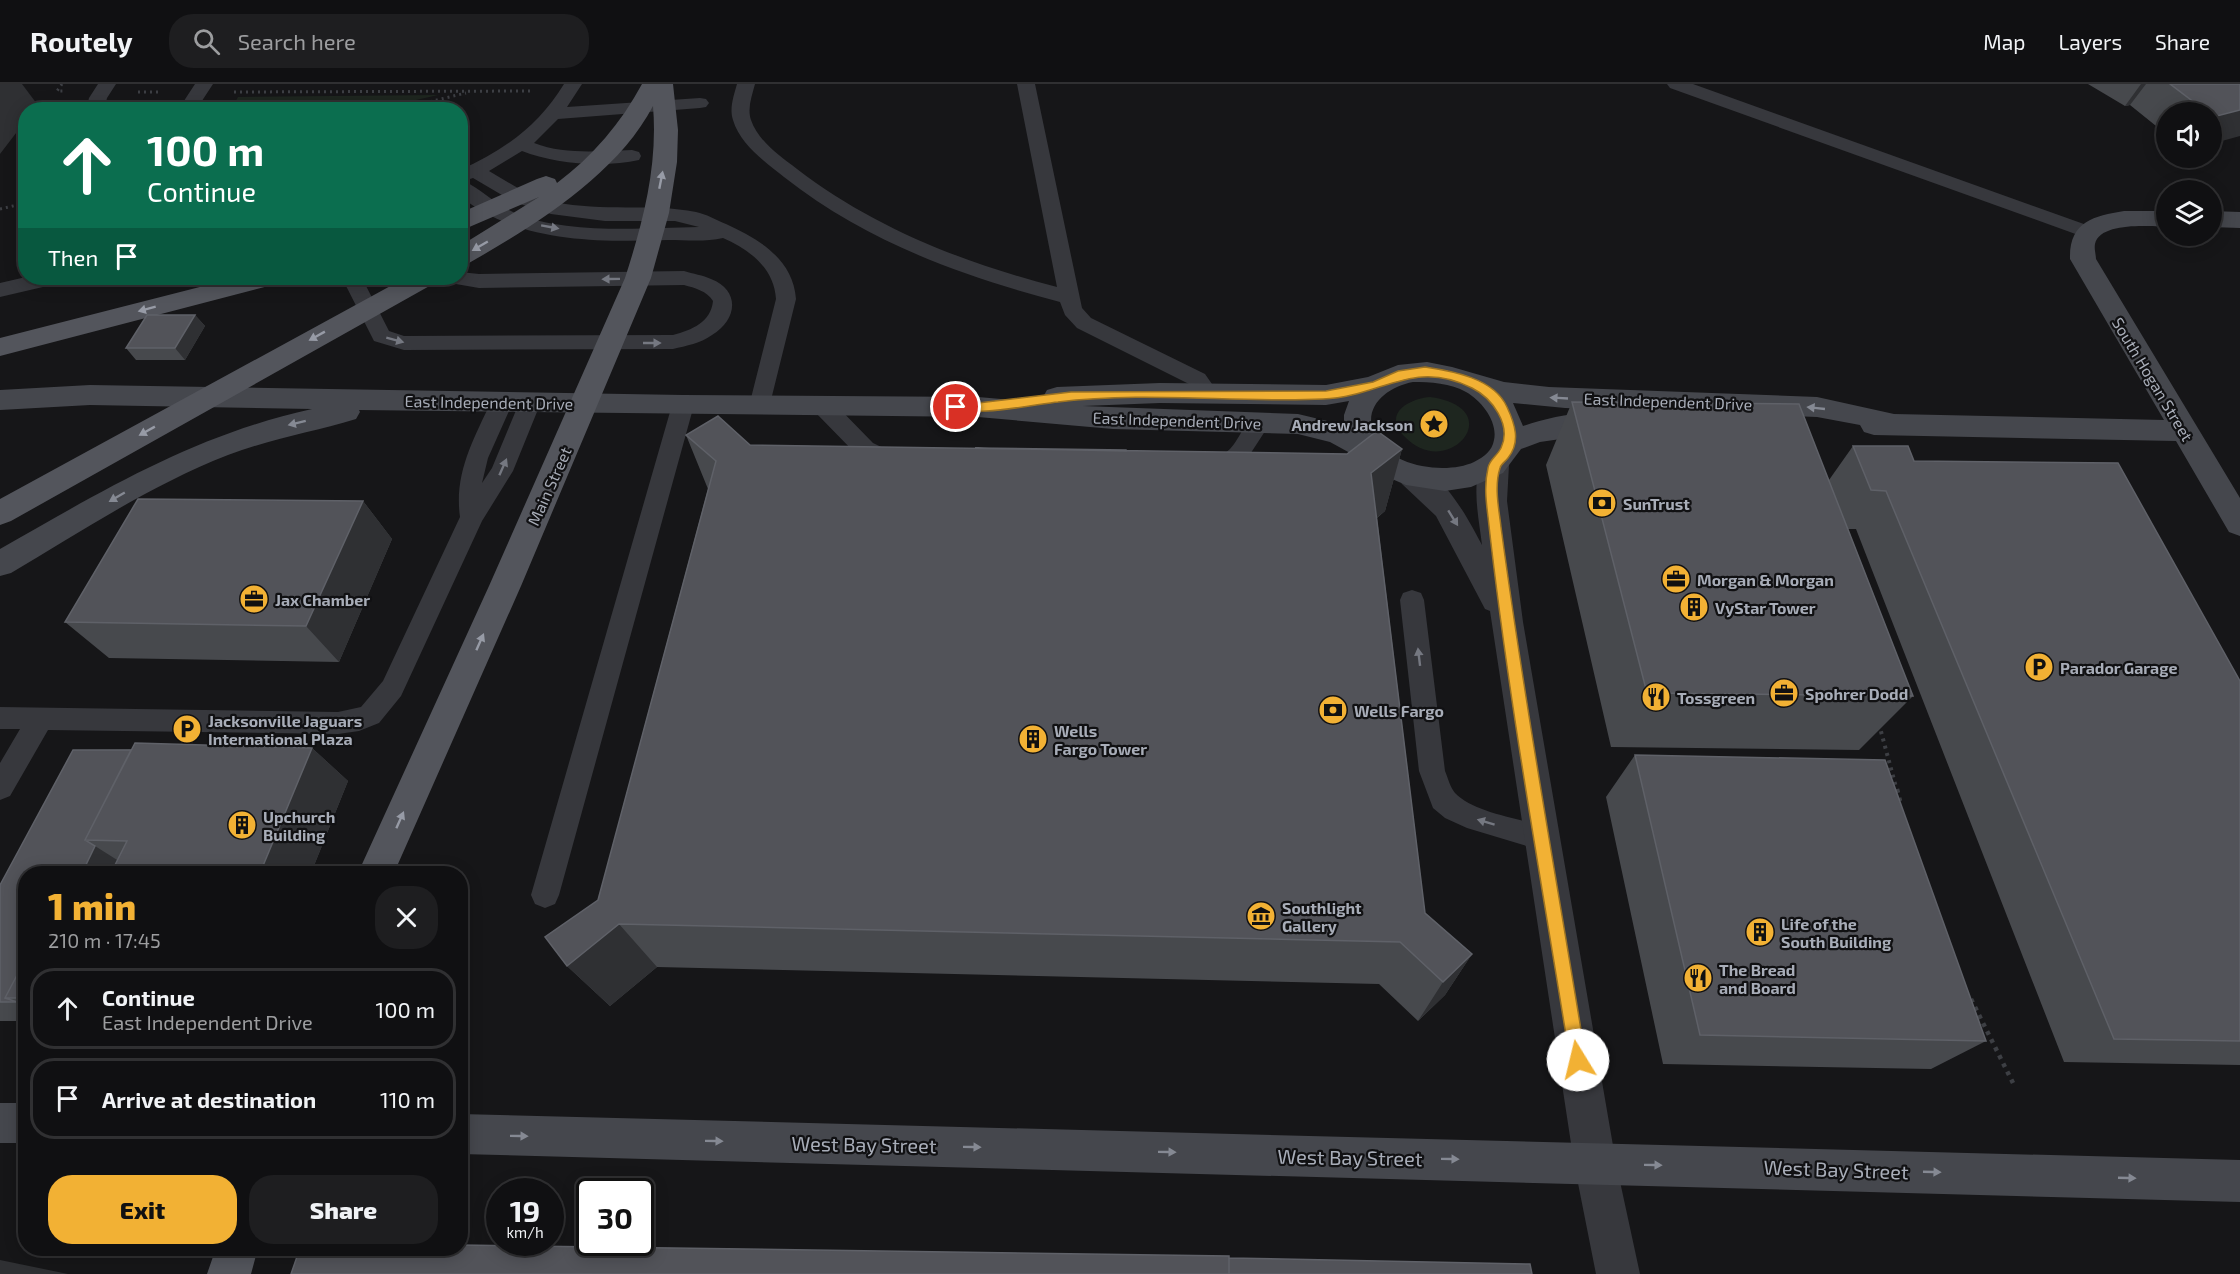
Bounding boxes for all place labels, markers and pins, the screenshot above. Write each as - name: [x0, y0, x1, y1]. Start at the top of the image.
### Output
- pin: [930, 381, 981, 432]
- place icon: Andrew Jackson: [1418, 408, 1450, 440]
- place label: Andrew Jackson: [1292, 415, 1413, 434]
- bank icon: SunTrust: [1586, 487, 1618, 519]
- place label: SunTrust: [1623, 494, 1690, 513]
- office icon: Morgan & Morgan: [1660, 563, 1692, 595]
- place label: Morgan & Morgan: [1697, 570, 1834, 589]
- office icon: Jax Chamber: [238, 583, 270, 615]
- place label: Jax Chamber: [275, 590, 370, 609]
- building icon: VyStar Tower: [1678, 591, 1710, 623]
- place label: VyStar Tower: [1715, 598, 1816, 618]
- parking icon: Parador Garage: [2023, 651, 2055, 683]
- place label: Parador Garage: [2060, 658, 2177, 677]
- office icon: Spohrer Dodd: [1768, 677, 1800, 709]
- restaurant icon: Tossgreen: [1640, 681, 1672, 713]
- place label: Spohrer Dodd: [1805, 684, 1908, 703]
- place label: Tossgreen: [1677, 688, 1755, 707]
- bank icon: Wells Fargo: [1317, 694, 1349, 726]
- place label: Wells Fargo: [1354, 701, 1444, 720]
- place label: Jacksonville Jaguars International Plaza: [208, 711, 362, 748]
- parking icon: Jacksonville Jaguars International Plaza: [171, 713, 203, 745]
- place label: Wells Fargo Tower: [1054, 721, 1147, 758]
- building icon: Wells Fargo Tower: [1017, 723, 1049, 755]
- place label: Upchurch Building: [263, 807, 335, 844]
- building icon: Upchurch Building: [226, 809, 258, 841]
- place label: Southlight Gallery: [1282, 898, 1362, 936]
- museum icon: Southlight Gallery: [1245, 900, 1277, 932]
- place label: Life of the South Building: [1781, 914, 1892, 951]
- building icon: Life of the South Building: [1744, 916, 1776, 948]
- place label: The Bread and Board: [1719, 960, 1796, 997]
- restaurant icon: The Bread and Board: [1682, 962, 1714, 994]

